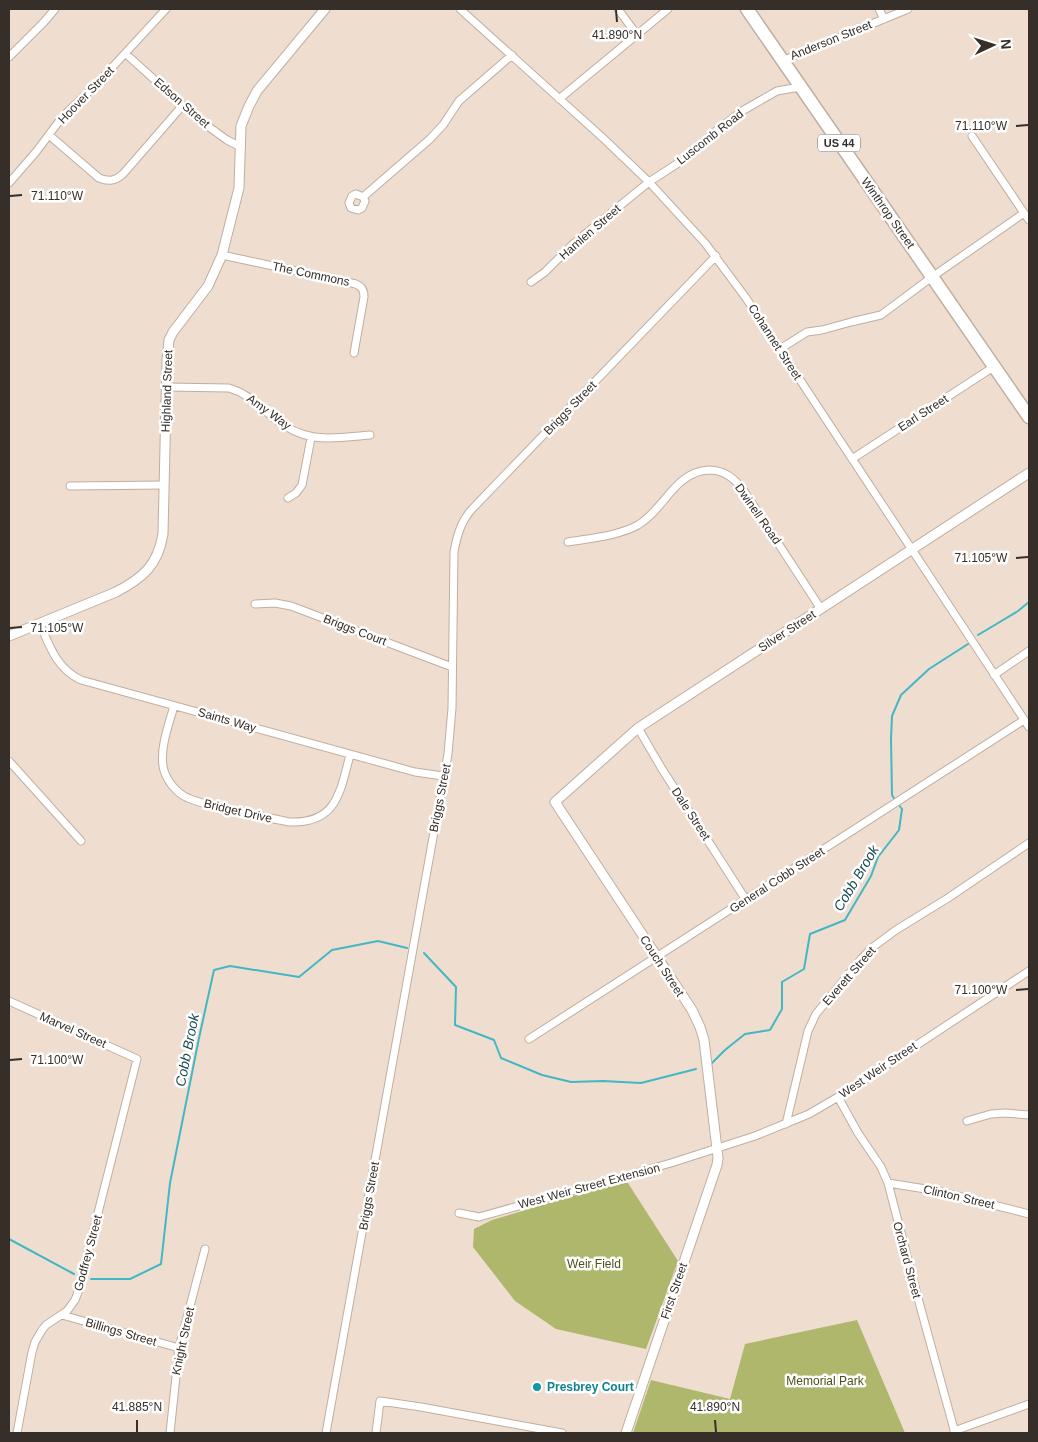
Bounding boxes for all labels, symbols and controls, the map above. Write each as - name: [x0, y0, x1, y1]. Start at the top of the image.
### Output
- street label: Anderson Street: [788, 17, 874, 63]
- north arrow: [968, 20, 1018, 70]
- text: 41.890°N: [592, 28, 642, 42]
- text: N: [998, 38, 1014, 50]
- street label: Hoover Street: [55, 63, 117, 126]
- street label: Edson Street: [151, 75, 213, 131]
- street label: Luscomb Road: [674, 107, 746, 167]
- text: 71.110°W: [955, 119, 1008, 133]
- road number: US 44: [818, 134, 860, 152]
- street label: Winthrop Street: [858, 175, 918, 252]
- text: 71.110°W: [31, 189, 84, 203]
- street label: Hamlen Street: [556, 201, 624, 262]
- street label: The Commons: [271, 259, 351, 289]
- street label: Cohannet Street: [745, 302, 805, 383]
- street label: Highland Street: [159, 349, 175, 433]
- street label: Briggs Street: [541, 378, 600, 438]
- street label: Amy Way: [244, 391, 294, 433]
- street label: Earl Street: [895, 391, 951, 434]
- street label: Dwinell Road: [732, 481, 784, 547]
- text: 71.105°W: [955, 551, 1008, 565]
- street label: Silver Street: [756, 607, 819, 655]
- street label: Briggs Court: [321, 612, 389, 649]
- text: 71.105°W: [31, 621, 84, 635]
- street label: Saints Way: [196, 705, 258, 735]
- street label: Briggs Street: [427, 762, 454, 833]
- street label: Dale Street: [669, 785, 714, 844]
- street label: Bridget Drive: [203, 796, 274, 826]
- water label: Cobb Brook: [830, 841, 882, 914]
- street label: General Cobb Street: [727, 844, 828, 916]
- street label: Couch Street: [637, 933, 687, 1000]
- street label: Everett Street: [820, 943, 879, 1008]
- text: 71.100°W: [955, 983, 1008, 997]
- street label: Marvel Street: [38, 1009, 109, 1051]
- water label: Cobb Brook: [172, 1011, 202, 1088]
- street label: West Weir Street: [837, 1039, 920, 1101]
- text: 71.100°W: [31, 1053, 84, 1067]
- street label: Briggs Street: [356, 1160, 382, 1231]
- street label: West Weir Street Extension: [517, 1160, 661, 1212]
- street label: Clinton Street: [922, 1182, 997, 1212]
- street label: Godfrey Street: [71, 1213, 105, 1293]
- street label: Orchard Street: [890, 1220, 924, 1300]
- park label: Weir Field: [567, 1257, 621, 1271]
- street label: First Street: [658, 1260, 690, 1321]
- street label: Knight Street: [169, 1305, 197, 1376]
- street label: Billings Street: [84, 1315, 159, 1349]
- park label: Memorial Park: [786, 1374, 865, 1388]
- place label: Presbrey Court: [547, 1380, 634, 1394]
- marker: Presbrey Court: [531, 1381, 543, 1393]
- text: 41.885°N: [112, 1400, 162, 1414]
- text: 41.890°N: [690, 1400, 740, 1414]

